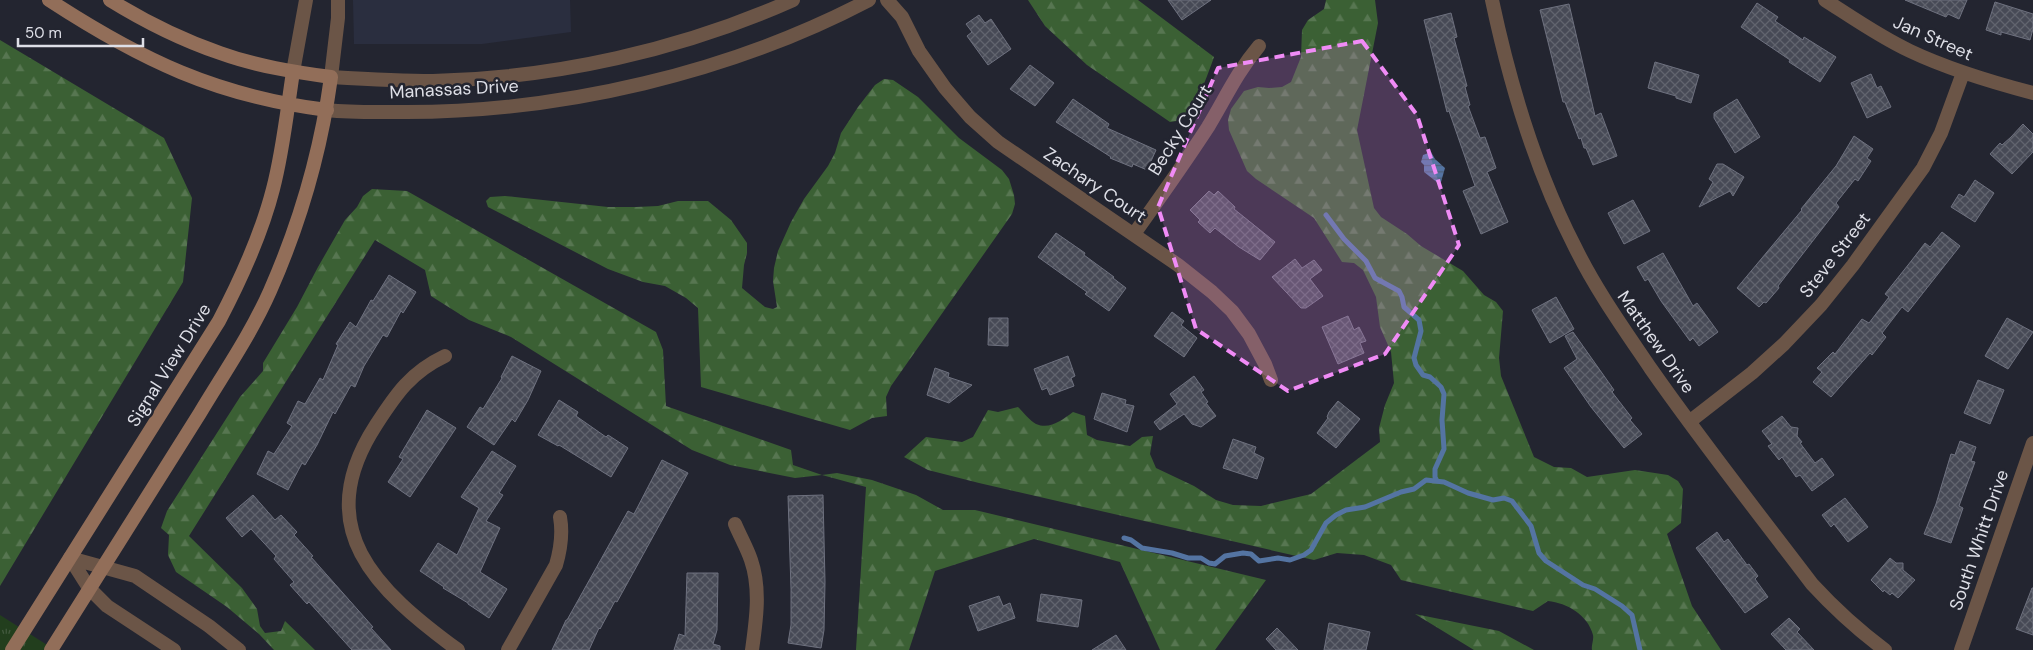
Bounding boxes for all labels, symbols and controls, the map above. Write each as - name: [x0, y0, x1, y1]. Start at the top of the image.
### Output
- street label: Jan Street: [1889, 10, 1977, 66]
- scale bar: [18, 15, 142, 47]
- text: 50 m: [25, 23, 62, 43]
- street label: Manassas Drive: [389, 74, 519, 104]
- street label: Becky Court: [1143, 80, 1217, 180]
- street label: Zachary Court: [1039, 142, 1151, 228]
- street label: Steve Street: [1794, 207, 1876, 303]
- street label: Matthew Drive: [1612, 286, 1700, 398]
- street label: Signal View Drive: [121, 299, 217, 431]
- street label: South Whitt Drive: [1944, 466, 2014, 614]

